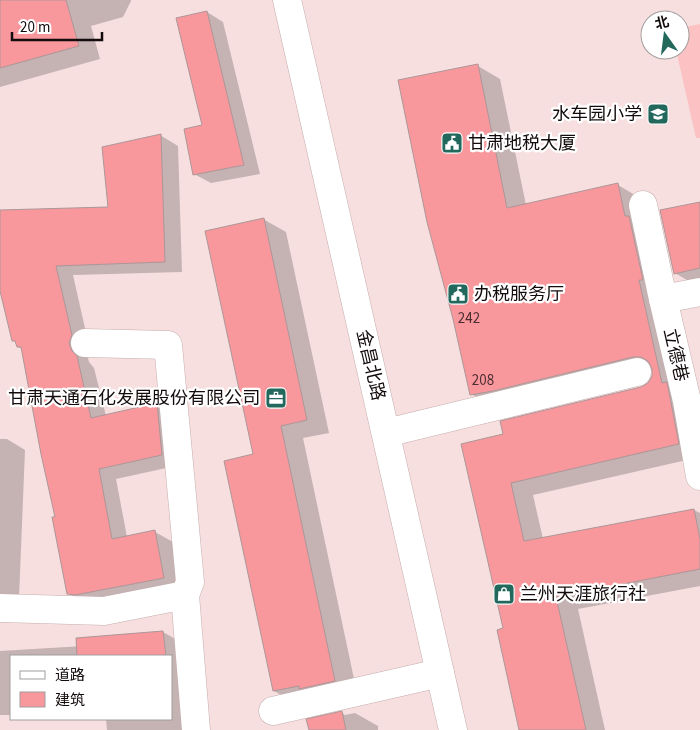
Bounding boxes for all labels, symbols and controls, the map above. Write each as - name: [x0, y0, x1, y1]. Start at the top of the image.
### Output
- scale bar: [12, 10, 102, 42]
- north arrow: [640, 10, 690, 60]
- text: 北: [653, 12, 671, 35]
- text: 20 m: [20, 17, 50, 38]
- place label: 水车园小学: [552, 102, 642, 127]
- school or university icon: 水车园小学: [646, 102, 670, 126]
- public building icon: 甘肃地税大厦: [440, 131, 464, 155]
- place label: 甘肃地税大厦: [468, 131, 576, 156]
- public building icon: 办税服务厅: [446, 282, 470, 306]
- place label: 办税服务厅: [474, 282, 564, 307]
- house number: 242: [458, 308, 480, 329]
- street label: 立德巷: [657, 326, 694, 384]
- street label: 金昌北路: [350, 327, 391, 403]
- house number: 208: [472, 370, 494, 391]
- place label: 甘肃天通石化发展股份有限公司: [8, 386, 260, 411]
- office icon: 甘肃天通石化发展股份有限公司: [264, 386, 288, 410]
- shop icon: 兰州天涯旅行社: [492, 582, 516, 606]
- place label: 兰州天涯旅行社: [520, 582, 646, 607]
- legend: [10, 655, 172, 720]
- text: 道路: [55, 665, 85, 686]
- text: 建筑: [55, 690, 85, 711]

